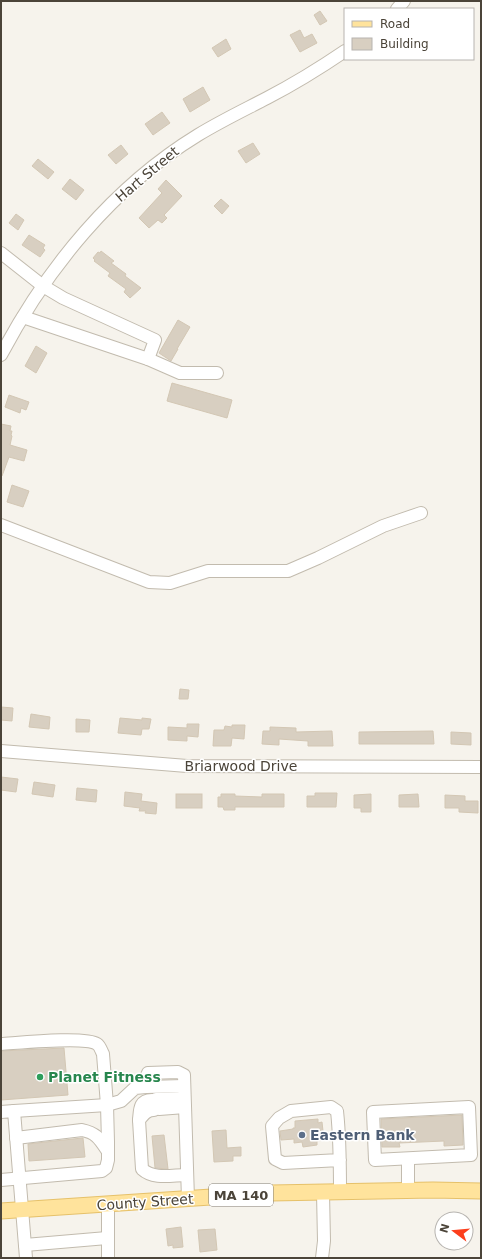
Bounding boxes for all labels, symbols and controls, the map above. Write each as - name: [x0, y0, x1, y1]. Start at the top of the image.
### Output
- legend: [344, 8, 474, 60]
- text: Road: [380, 17, 410, 31]
- text: Building: [380, 37, 429, 51]
- street label: Hart Street: [112, 143, 182, 205]
- street label: Briarwood Drive: [185, 758, 297, 774]
- place label: Planet Fitness: [48, 1069, 161, 1085]
- marker: Planet Fitness: [35, 1072, 45, 1082]
- place label: Eastern Bank: [310, 1127, 415, 1143]
- marker: Eastern Bank: [297, 1130, 307, 1140]
- road number: MA 140: [209, 1184, 273, 1206]
- street label: County Street: [96, 1191, 194, 1213]
- north arrow: [434, 1211, 474, 1251]
- text: N: [437, 1222, 452, 1235]

